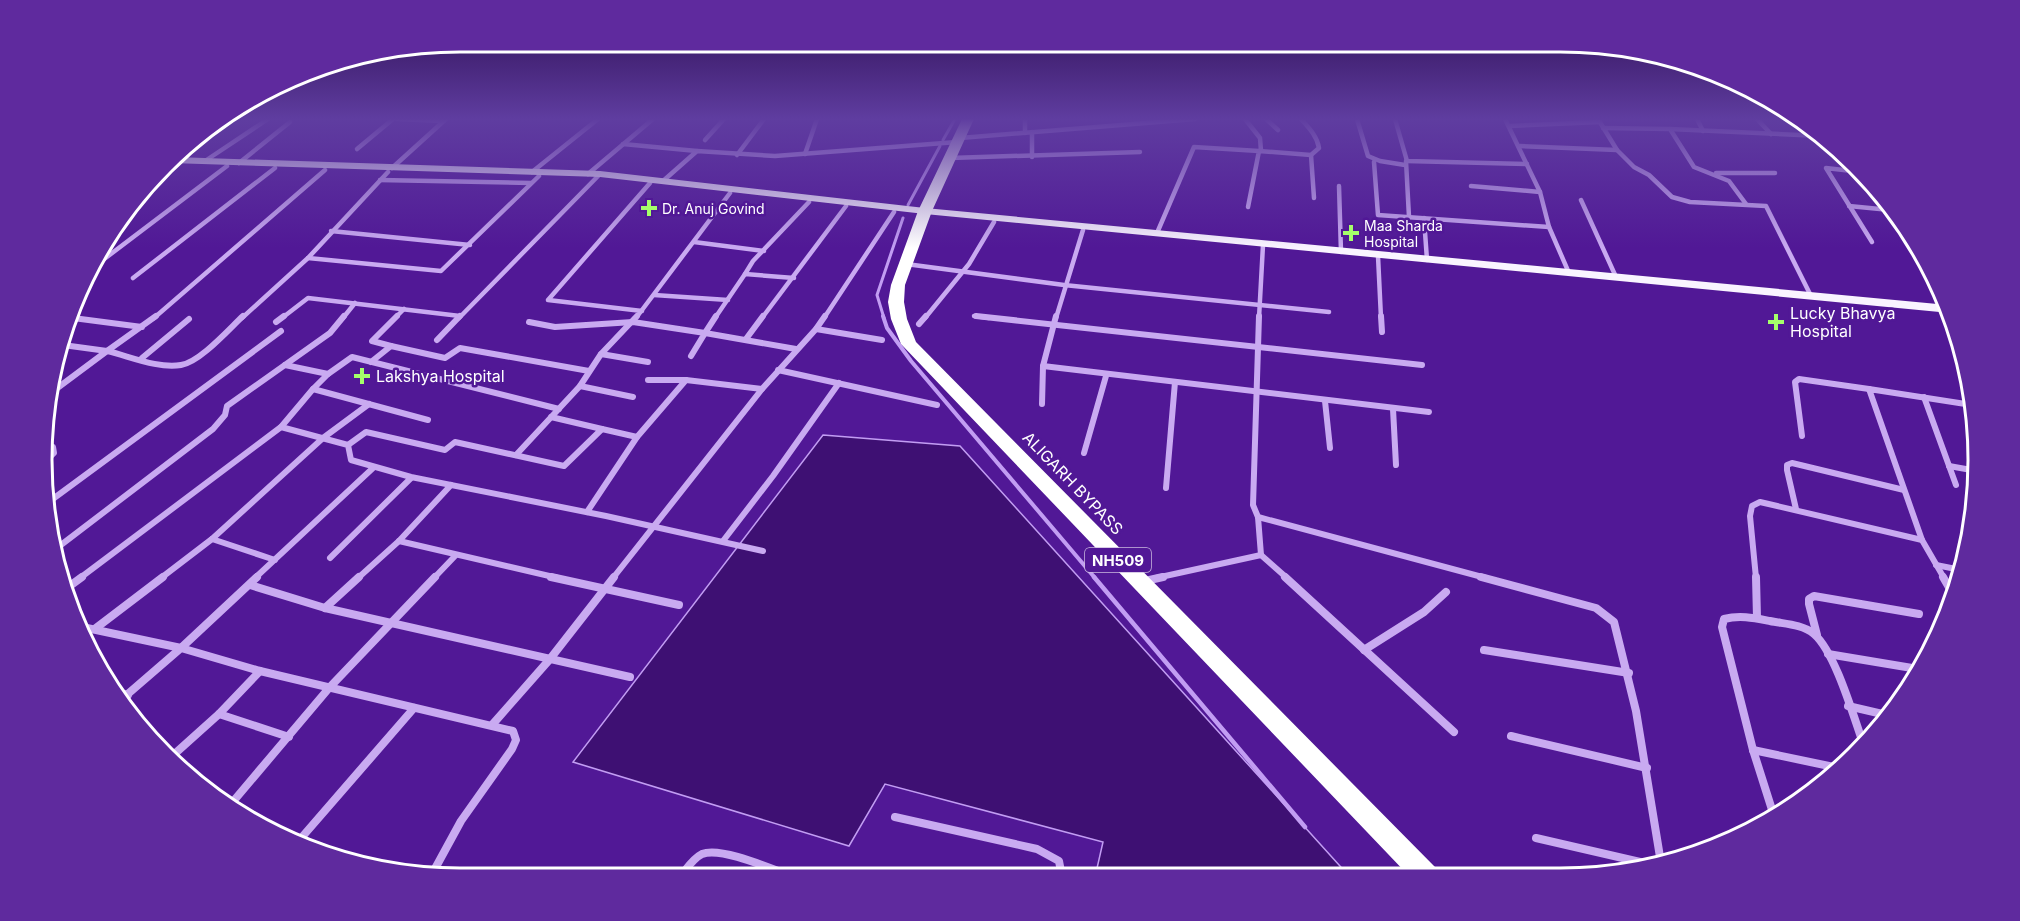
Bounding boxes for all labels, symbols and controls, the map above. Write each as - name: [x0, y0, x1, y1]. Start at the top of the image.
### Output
- marker: Dr. Anuj Govind: [640, 199, 658, 217]
- place label: Dr. Anuj Govind: [662, 200, 765, 217]
- place label: Maa Sharda Hospital: [1364, 217, 1443, 250]
- marker: Maa Sharda Hospital: [1342, 224, 1360, 242]
- place label: Lucky Bhavya Hospital: [1790, 303, 1896, 341]
- marker: Lucky Bhavya Hospital: [1767, 313, 1785, 331]
- place label: Lakshya Hospital: [376, 366, 505, 386]
- marker: Lakshya Hospital: [353, 367, 371, 385]
- street label: ALIGARH BYPASS: [1019, 427, 1127, 539]
- road number: NH509: [1085, 548, 1151, 572]

